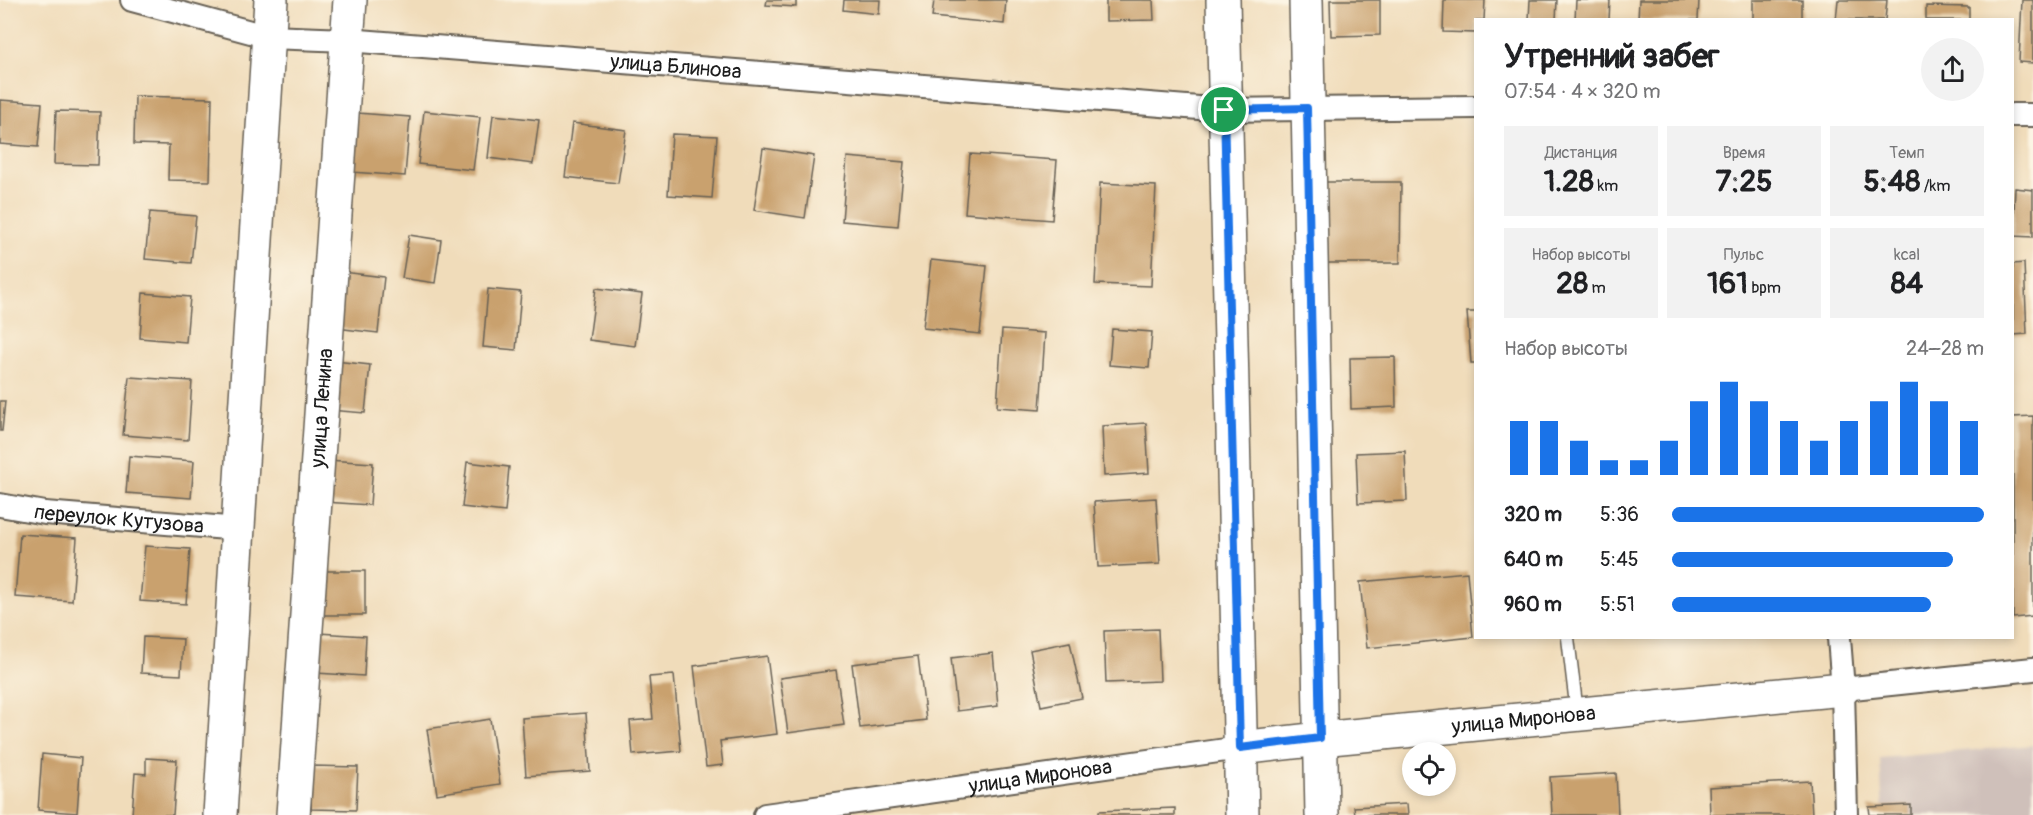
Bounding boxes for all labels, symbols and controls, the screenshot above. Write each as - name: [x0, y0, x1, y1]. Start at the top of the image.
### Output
- text: Утренний забег: [1504, 36, 1720, 77]
- button: share: [1921, 38, 1984, 101]
- street label: улица Блинова: [608, 47, 743, 85]
- text: 07:54 · 4 × 320 m: [1504, 79, 1661, 104]
- pin: [1198, 84, 1249, 135]
- icon: arrive: [1207, 93, 1240, 126]
- text: Дистанция: [1545, 143, 1617, 163]
- text: Время: [1723, 143, 1765, 163]
- text: Темп: [1889, 143, 1925, 163]
- text: 1.28: [1544, 163, 1594, 200]
- text: 7:25: [1716, 163, 1772, 200]
- text: 5:48: [1864, 163, 1920, 200]
- text: km: [1594, 176, 1618, 196]
- text: /km: [1920, 176, 1950, 196]
- text: Набор высоты: [1531, 245, 1631, 265]
- text: Пульс: [1724, 245, 1764, 265]
- text: kcal: [1894, 245, 1920, 265]
- text: 28: [1556, 265, 1588, 302]
- text: 161: [1707, 265, 1748, 302]
- text: 84: [1891, 265, 1923, 302]
- text: m: [1588, 278, 1606, 298]
- text: bpm: [1748, 278, 1781, 298]
- text: Набор высоты: [1504, 336, 1628, 361]
- text: 24–28 m: [1906, 336, 1984, 361]
- street label: улица Ленина: [304, 347, 339, 470]
- street label: переулок Кутузова: [32, 498, 205, 540]
- text: 320 m: [1504, 502, 1562, 527]
- text: 5:36: [1600, 502, 1639, 527]
- text: 640 m: [1504, 547, 1563, 572]
- text: 5:45: [1600, 547, 1639, 572]
- text: 960 m: [1504, 592, 1562, 617]
- text: 5:51: [1600, 592, 1635, 617]
- street label: улица Миронова: [1449, 699, 1597, 740]
- map controls: [1402, 742, 1456, 796]
- button: locate: [1402, 742, 1456, 796]
- street label: улица Миронова: [966, 753, 1114, 800]

